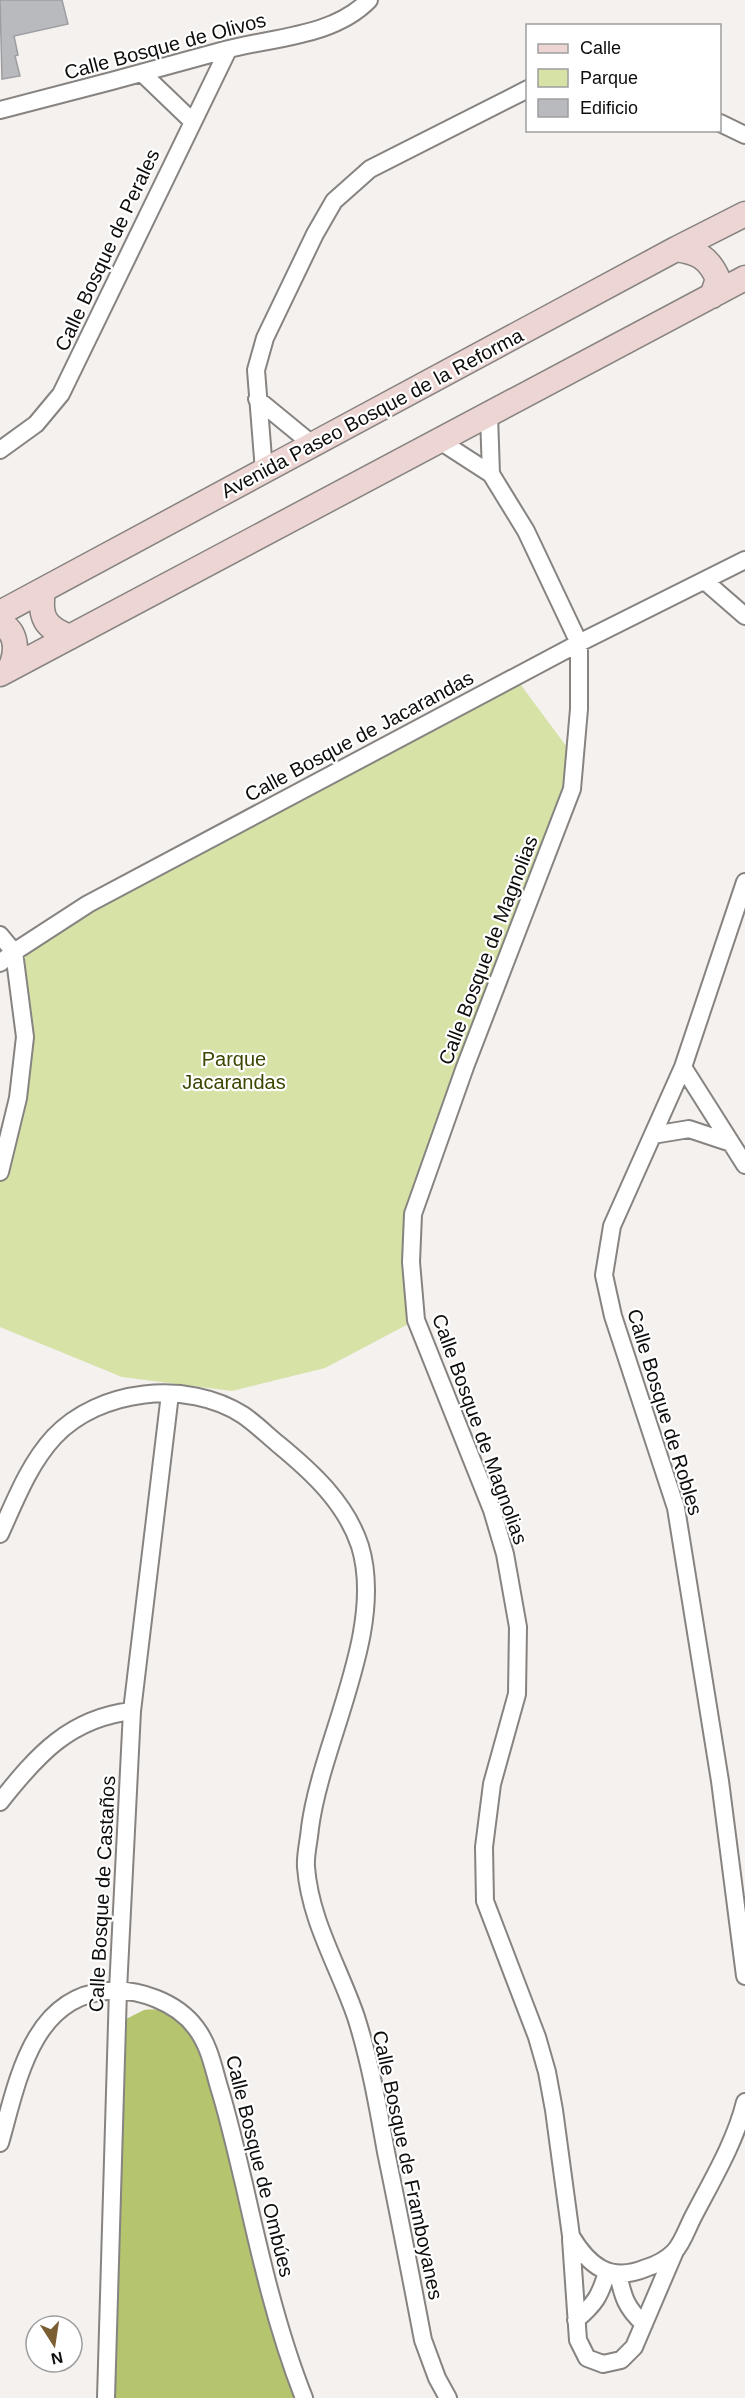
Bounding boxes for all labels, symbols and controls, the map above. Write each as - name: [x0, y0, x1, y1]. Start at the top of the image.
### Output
- street label: Calle Bosque de Olivos: [62, 8, 268, 84]
- legend: [526, 24, 721, 132]
- text: Calle: [580, 38, 621, 58]
- text: Parque: [580, 68, 638, 88]
- text: Edificio: [580, 98, 638, 118]
- street label: Calle Bosque de Perales: [51, 146, 163, 354]
- street label: Avenida Paseo Bosque de la Reforma: [217, 323, 527, 502]
- street label: Calle Bosque de Jacarandas: [241, 666, 477, 806]
- street label: Calle Bosque de Magnolias: [434, 832, 542, 1068]
- park label: Parque Jacarandas: [182, 1048, 286, 1093]
- street label: Calle Bosque de Robles: [623, 1306, 707, 1518]
- street label: Calle Bosque de Magnolias: [428, 1311, 532, 1547]
- street label: Calle Bosque de Castaños: [85, 1775, 119, 2013]
- street label: Calle Bosque de Framboyanes: [369, 2028, 447, 2302]
- street label: Calle Bosque de Ombúes: [222, 2053, 298, 2279]
- north arrow: [24, 2314, 84, 2374]
- text: N: [50, 2349, 64, 2368]

